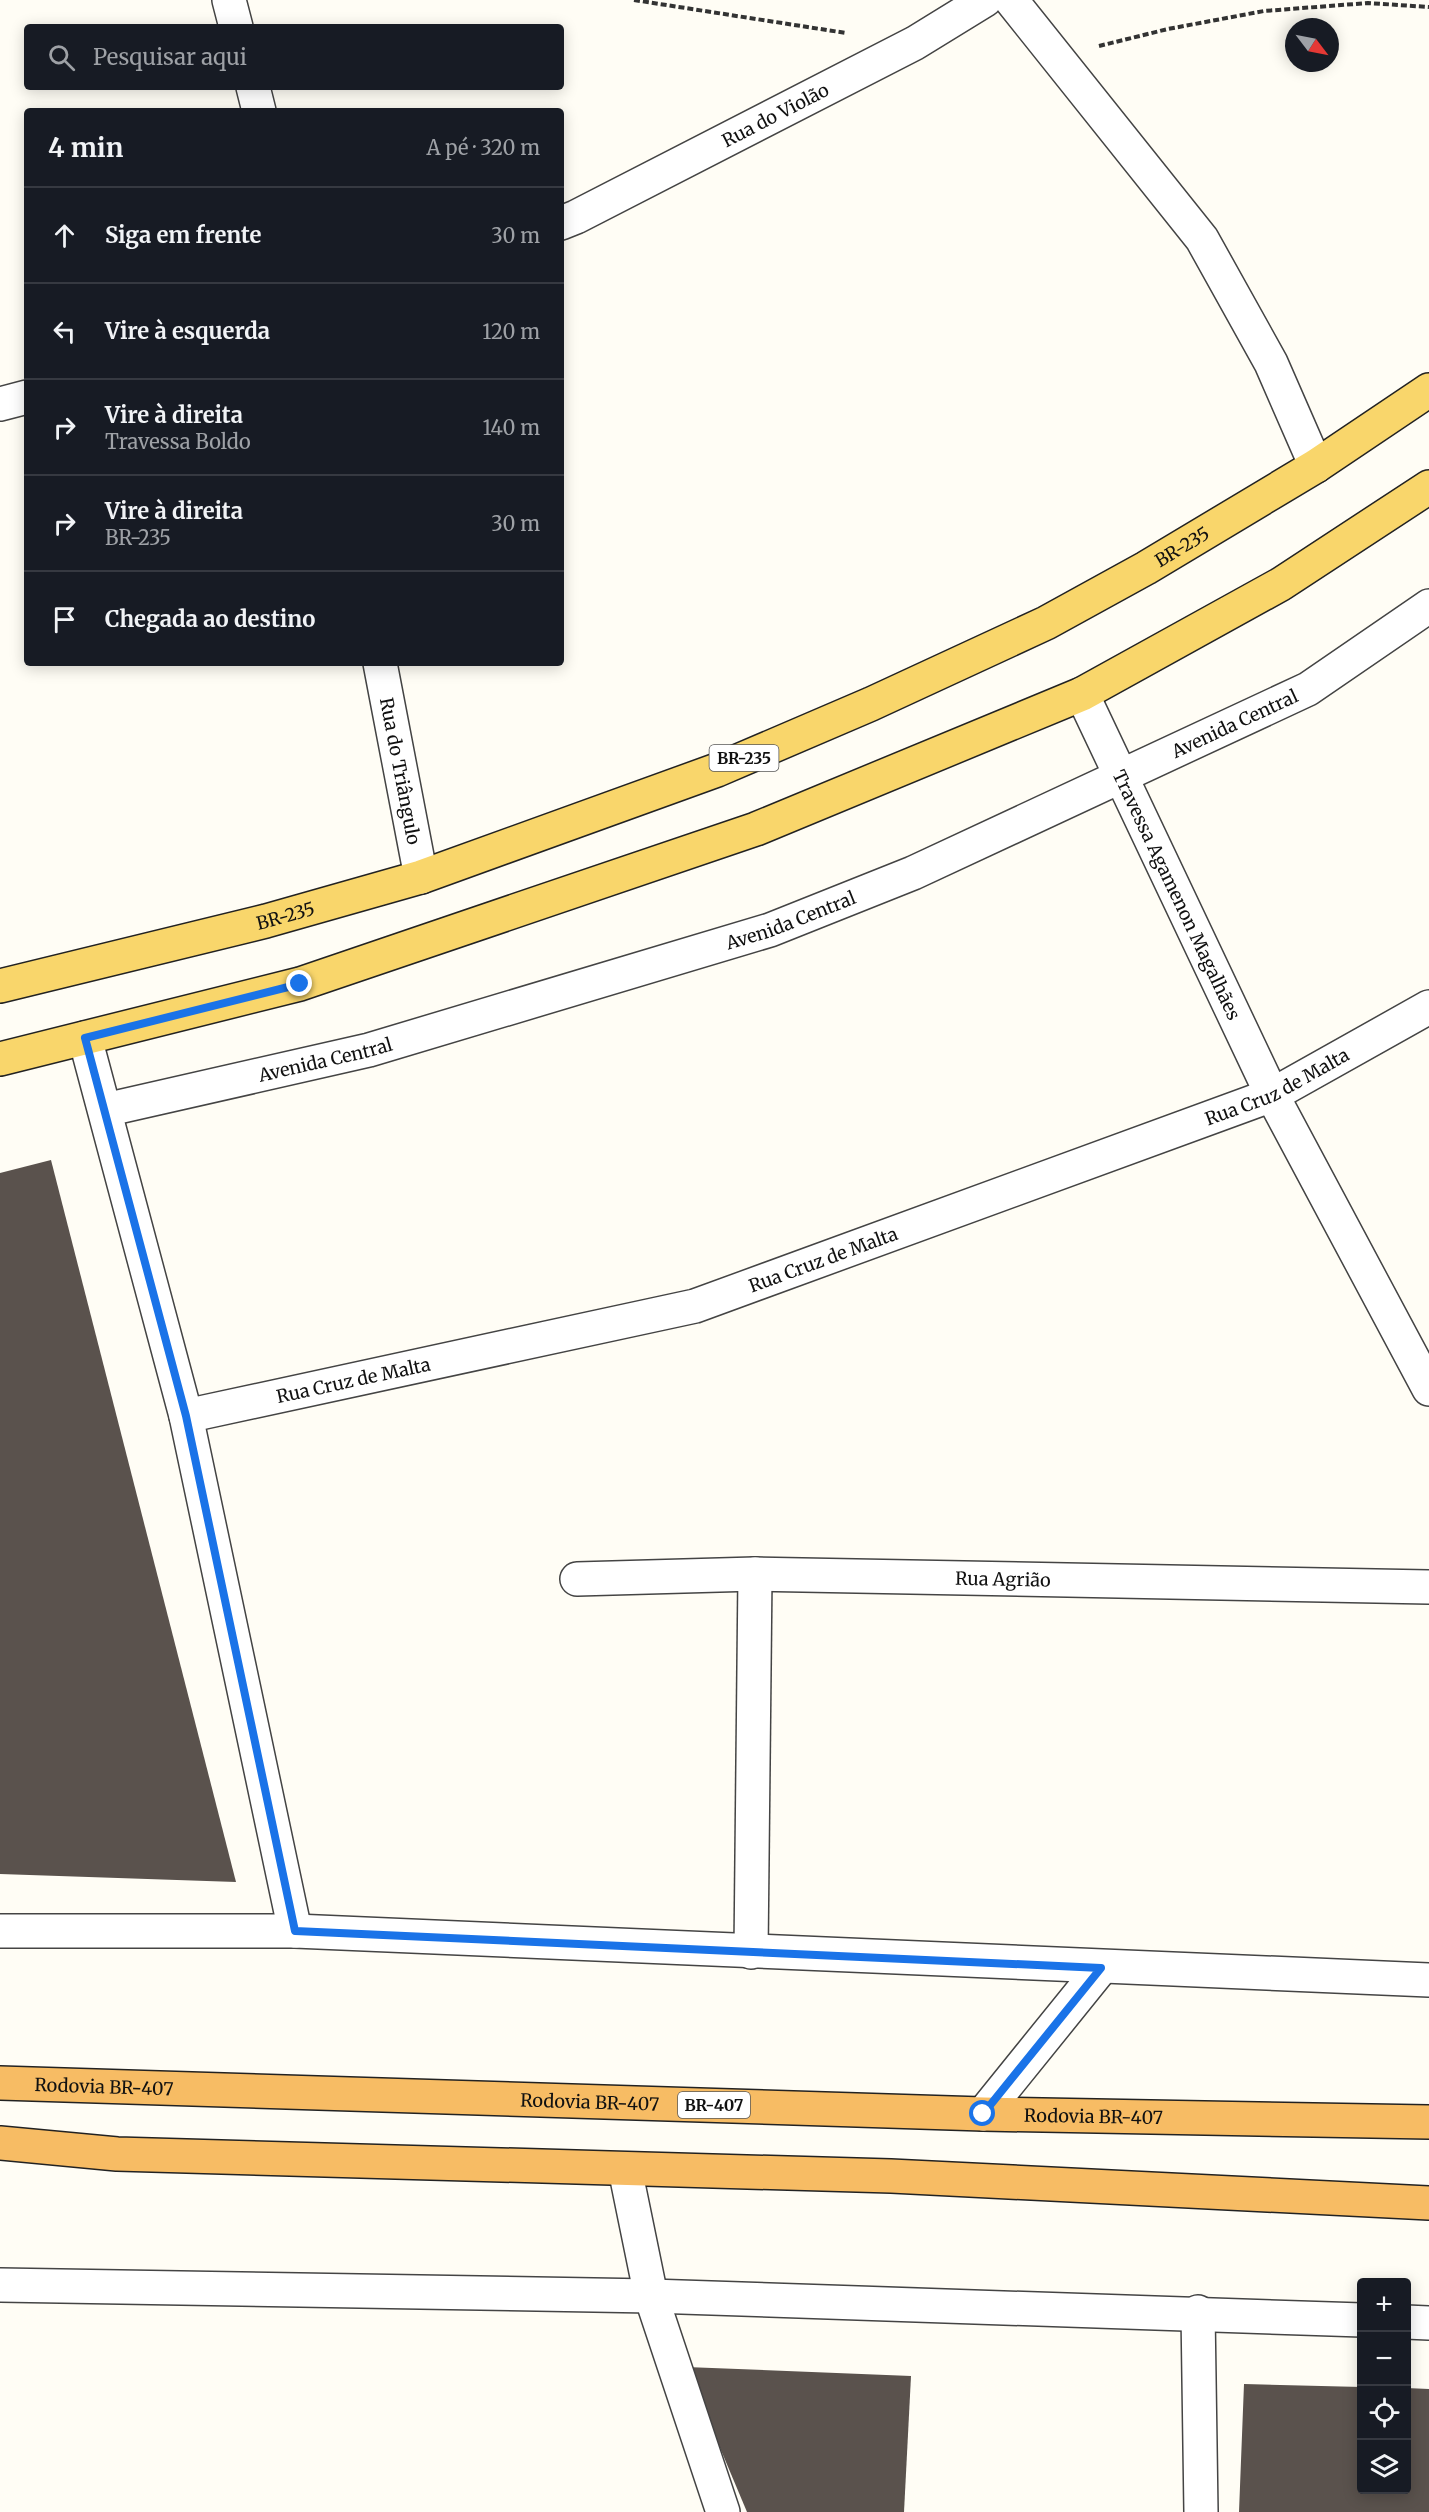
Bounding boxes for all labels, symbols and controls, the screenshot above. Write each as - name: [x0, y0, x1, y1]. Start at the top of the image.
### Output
- north arrow: [1285, 18, 1339, 72]
- search box: [24, 24, 564, 90]
- icon: search: [45, 41, 78, 74]
- text: Pesquisar aqui: [93, 43, 247, 71]
- street label: Rua do Violão: [718, 78, 832, 152]
- text: 4 min: [48, 131, 123, 164]
- text: A pé · 320 m: [426, 135, 540, 160]
- icon: ahead: [48, 219, 81, 252]
- text: Siga em frente: [105, 221, 261, 249]
- text: 30 m: [491, 223, 540, 248]
- icon: left: [48, 315, 81, 348]
- text: Vire à esquerda: [105, 317, 270, 345]
- text: 120 m: [482, 319, 540, 344]
- text: Vire à direita: [105, 401, 243, 429]
- icon: right: [48, 411, 81, 444]
- text: 140 m: [483, 415, 540, 440]
- text: Travessa Boldo: [105, 429, 251, 454]
- text: Vire à direita: [105, 497, 243, 525]
- icon: right: [48, 507, 81, 540]
- text: 30 m: [491, 511, 540, 536]
- street label: BR-235: [1150, 521, 1213, 572]
- text: BR-235: [105, 525, 171, 550]
- icon: arrive: [48, 603, 81, 636]
- text: Chegada ao destino: [105, 605, 315, 633]
- street label: Avenida Central: [1167, 684, 1302, 763]
- street label: Rua do Triângulo: [375, 696, 426, 847]
- road number: BR-235: [710, 745, 778, 771]
- street label: Travessa Agamenon Magalhães: [1108, 766, 1246, 1024]
- street label: Avenida Central: [722, 885, 859, 954]
- street label: BR-235: [254, 896, 317, 934]
- route end: [286, 970, 312, 996]
- street label: Avenida Central: [255, 1032, 395, 1086]
- street label: Rua Cruz de Malta: [1202, 1043, 1353, 1130]
- street label: Rua Cruz de Malta: [745, 1221, 901, 1297]
- street label: Rua Cruz de Malta: [274, 1352, 433, 1408]
- street label: Rua Agrião: [955, 1566, 1051, 1591]
- street label: Rodovia BR-407: [34, 2073, 174, 2100]
- street label: Rodovia BR-407: [520, 2088, 660, 2115]
- road number: BR-407: [678, 2092, 750, 2118]
- route start: [969, 2100, 995, 2126]
- street label: Rodovia BR-407: [1024, 2103, 1163, 2129]
- map controls: [1357, 2278, 1411, 2494]
- button: +: [1357, 2278, 1411, 2332]
- button: −: [1357, 2332, 1411, 2386]
- button: locate: [1357, 2386, 1411, 2440]
- button: layers: [1357, 2440, 1411, 2494]

